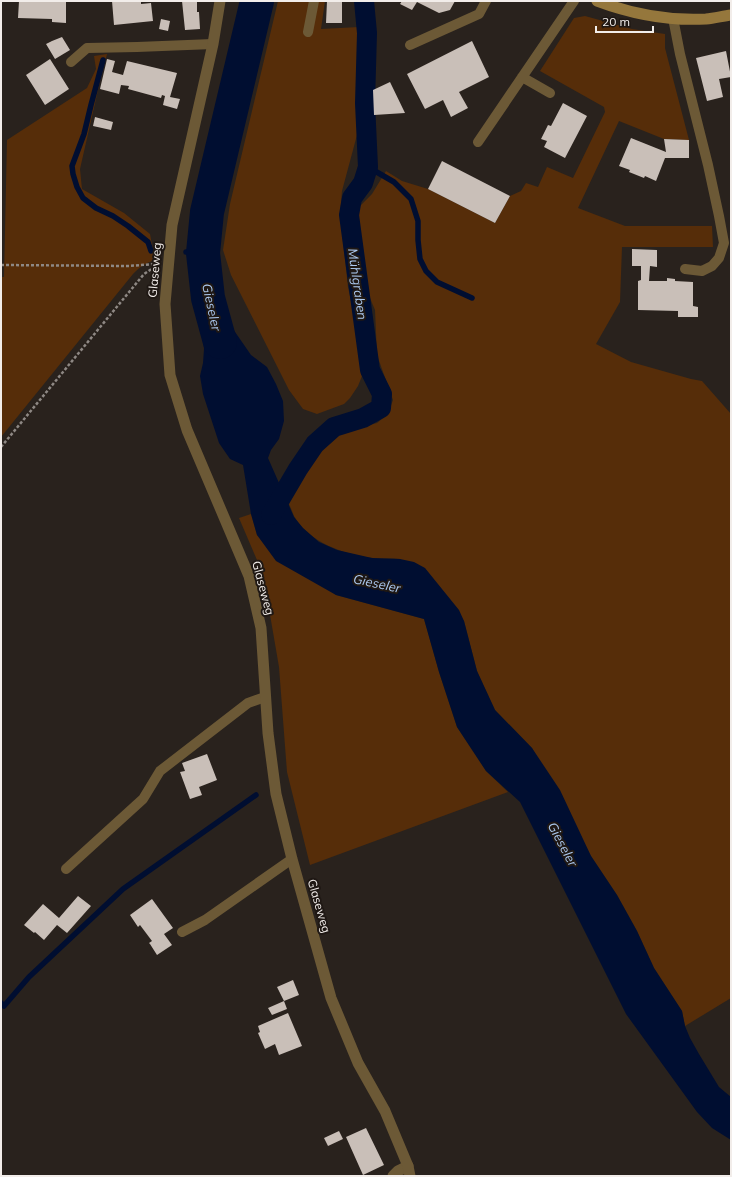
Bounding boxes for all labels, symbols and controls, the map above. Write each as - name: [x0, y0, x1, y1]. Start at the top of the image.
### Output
- scale bar: [596, 8, 653, 34]
- text: 20 m: [602, 14, 630, 29]
- street label: Glaseweg: [145, 242, 164, 298]
- water label: Mühlgraben: [345, 247, 371, 321]
- water label: Gieseler: [199, 282, 225, 333]
- street label: Glaseweg: [249, 559, 278, 617]
- water label: Gieseler: [352, 570, 403, 596]
- water label: Gieseler: [545, 819, 582, 870]
- street label: Glaseweg: [305, 877, 334, 935]

